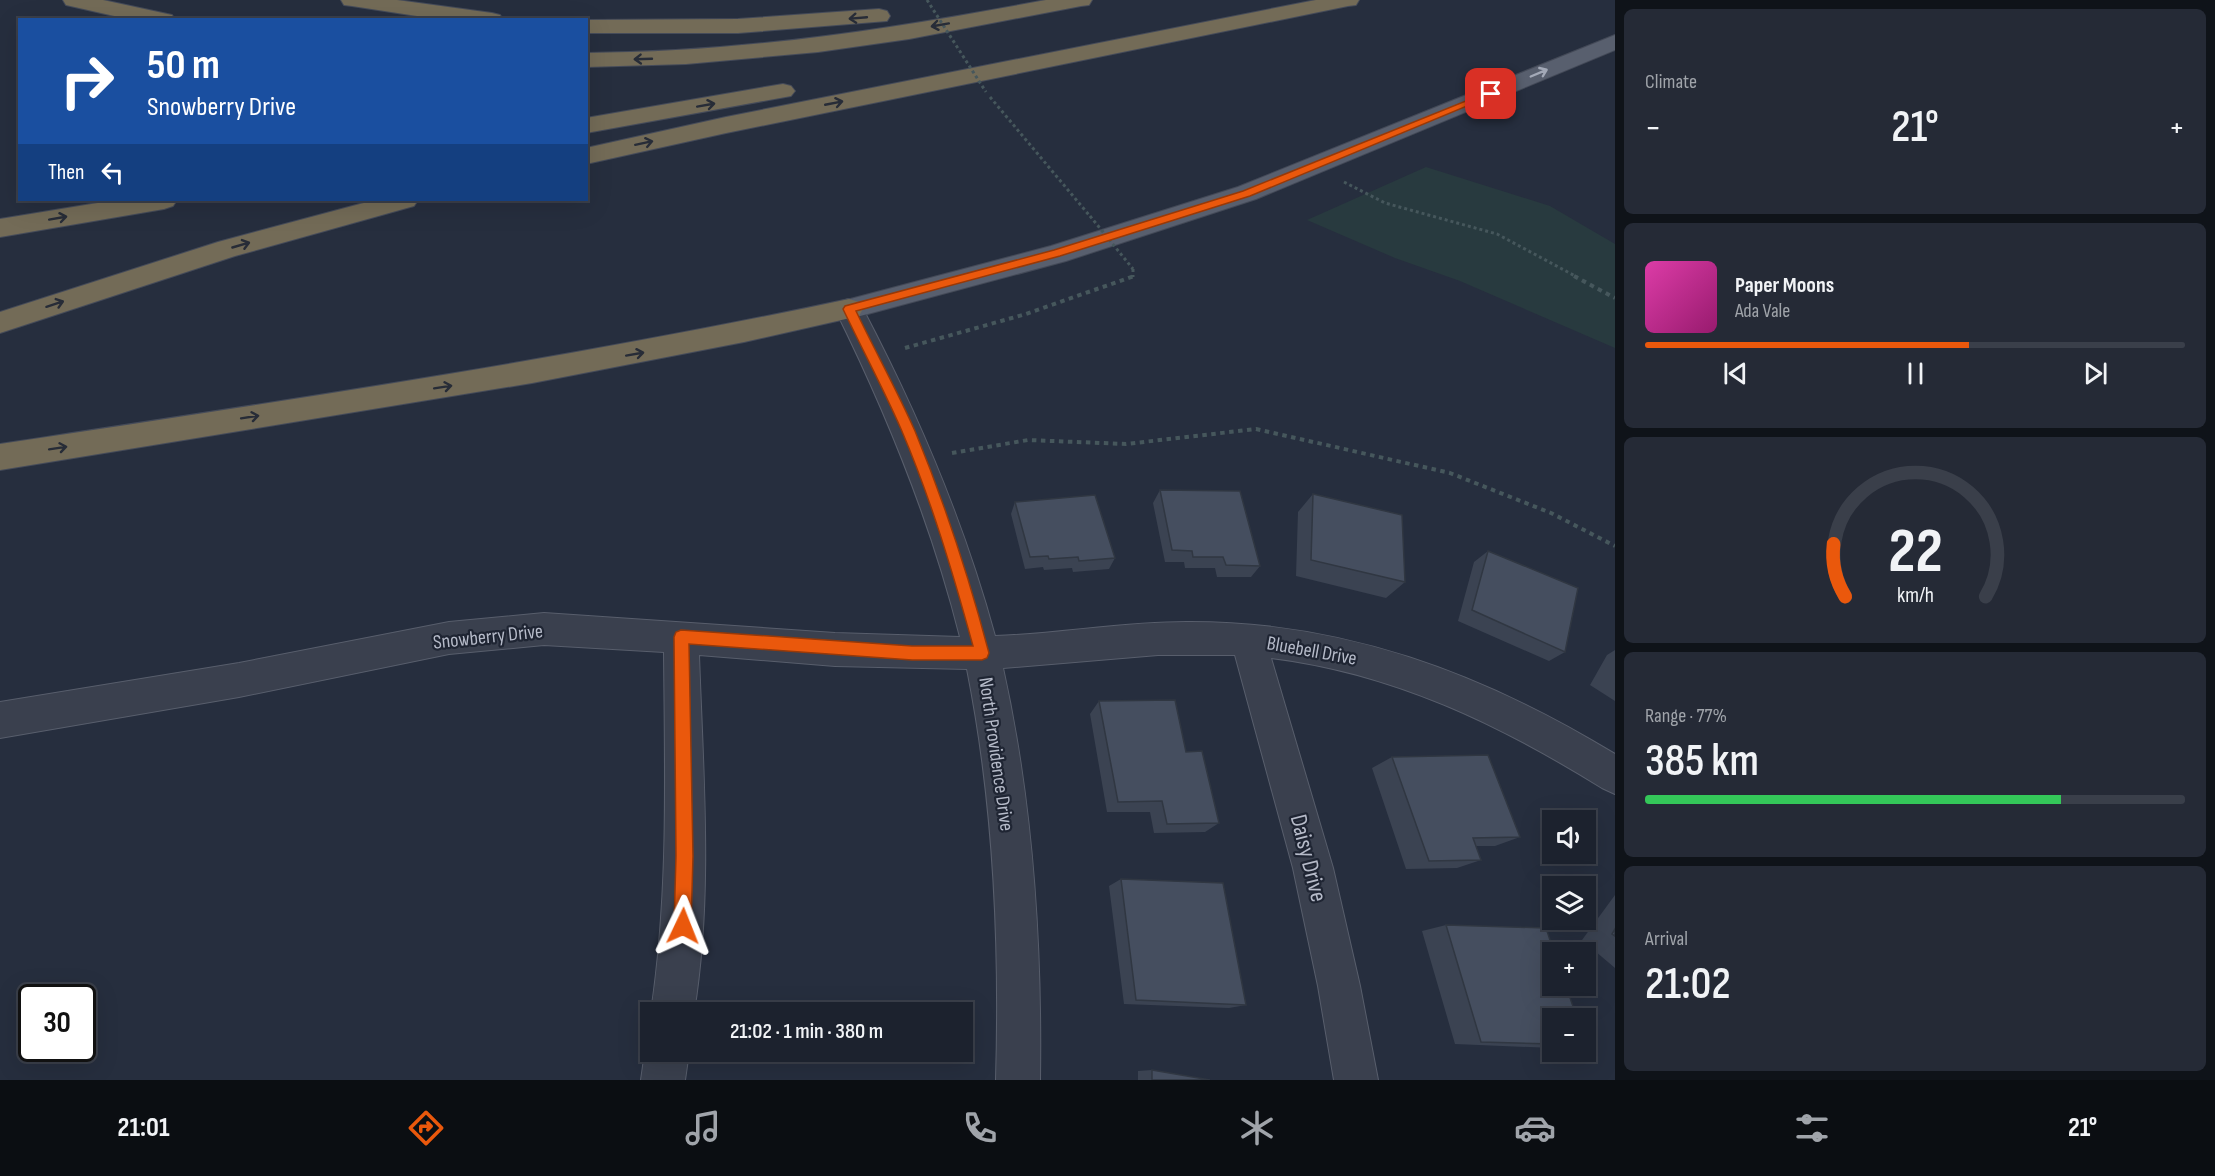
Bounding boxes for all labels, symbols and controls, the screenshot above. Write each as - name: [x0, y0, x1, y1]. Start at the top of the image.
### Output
- one-way arrow: [849, 13, 869, 24]
- one-way arrow: [931, 20, 951, 31]
- text: 50 m: [147, 40, 220, 91]
- icon: right: [48, 42, 126, 120]
- one-way arrow: [633, 53, 653, 65]
- one-way arrow: [1530, 67, 1548, 78]
- pin: [1465, 68, 1516, 119]
- text: Climate: [1645, 70, 1697, 94]
- icon: arrive: [1474, 77, 1507, 110]
- text: Snowberry Drive: [147, 91, 296, 123]
- one-way arrow: [824, 97, 844, 108]
- one-way arrow: [696, 99, 716, 110]
- text: 21°: [1891, 100, 1939, 155]
- text: −: [1645, 108, 1661, 148]
- text: +: [2169, 108, 2185, 148]
- one-way arrow: [633, 137, 653, 148]
- icon: left: [96, 156, 129, 189]
- text: Then: [48, 159, 84, 186]
- one-way arrow: [47, 212, 67, 223]
- one-way arrow: [231, 239, 250, 250]
- text: Paper Moons: [1735, 272, 1834, 299]
- one-way arrow: [45, 298, 64, 309]
- text: Ada Vale: [1735, 299, 1790, 323]
- one-way arrow: [625, 348, 645, 359]
- icon: previous: [1719, 357, 1752, 390]
- icon: pause: [1899, 357, 1932, 390]
- icon: next: [2079, 357, 2112, 390]
- one-way arrow: [433, 381, 452, 392]
- one-way arrow: [240, 412, 260, 423]
- one-way arrow: [47, 442, 67, 453]
- text: 22: [1888, 515, 1942, 590]
- text: km/h: [1896, 583, 1934, 608]
- street label: Snowberry Drive: [432, 619, 544, 655]
- street label: Bluebell Drive: [1265, 631, 1359, 671]
- street label: North Providence Drive: [973, 676, 1019, 832]
- text: Range · 77%: [1645, 704, 1727, 728]
- text: 385 km: [1645, 734, 1759, 789]
- map controls: [1542, 810, 1596, 1062]
- button: sound: [1542, 810, 1596, 864]
- street label: Daisy Drive: [1284, 811, 1333, 905]
- button: layers: [1542, 876, 1596, 930]
- position arrow: [651, 894, 715, 958]
- text: Arrival: [1645, 927, 1688, 951]
- button: +: [1542, 942, 1596, 996]
- text: 21:02: [1645, 957, 1731, 1012]
- speed limit sign: 30: [18, 984, 96, 1062]
- button: −: [1542, 1008, 1596, 1062]
- text: 21:02 · 1 min · 380 m: [730, 1018, 883, 1045]
- icon: directions: [405, 1107, 447, 1149]
- icon: music: [682, 1107, 724, 1149]
- icon: phone: [959, 1107, 1001, 1149]
- icon: climate: [1236, 1107, 1278, 1149]
- icon: car: [1514, 1107, 1556, 1149]
- icon: filters: [1791, 1107, 1833, 1149]
- text: 21:01: [118, 1112, 170, 1144]
- text: 21°: [2068, 1112, 2097, 1144]

